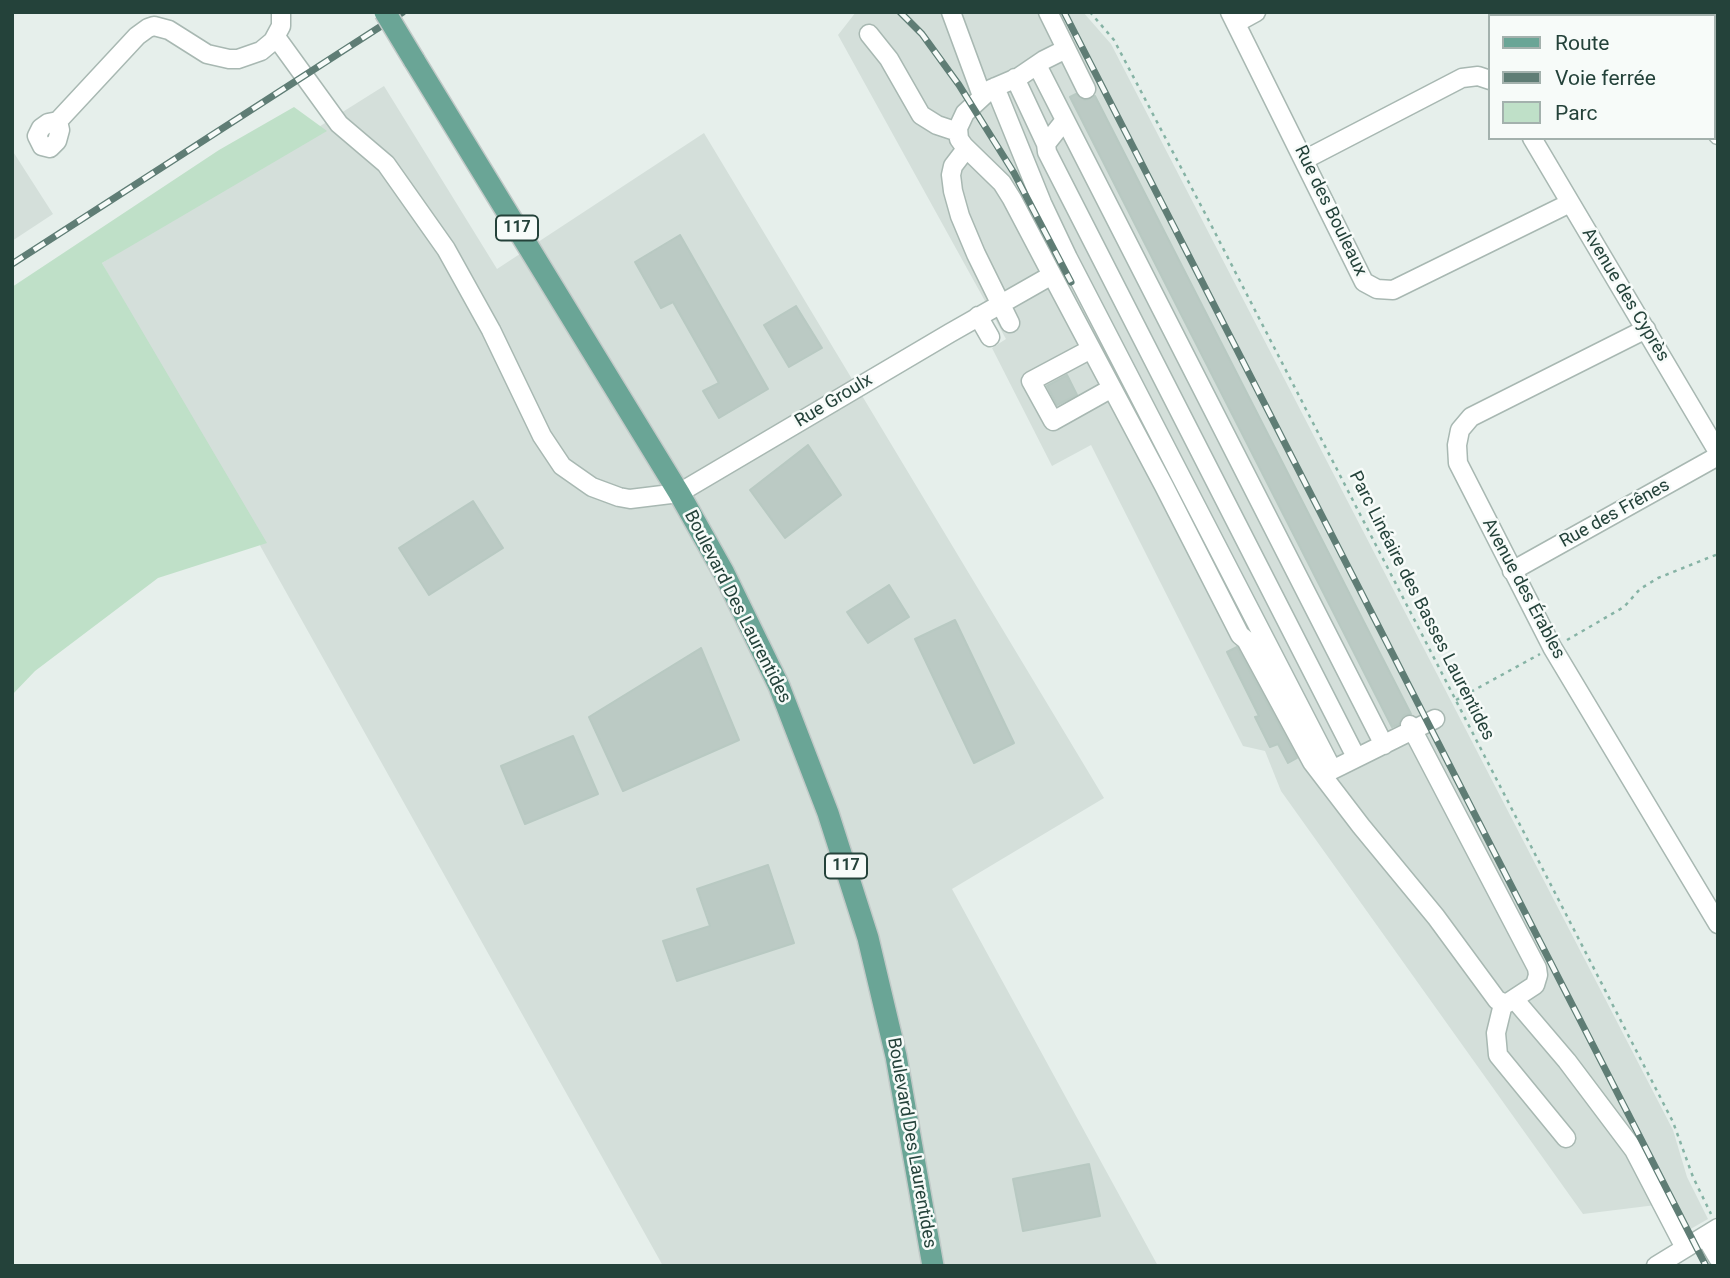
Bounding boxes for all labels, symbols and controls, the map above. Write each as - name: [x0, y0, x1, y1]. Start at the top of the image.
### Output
- legend: [1488, 14, 1716, 140]
- text: Route: [1555, 31, 1610, 55]
- text: Voie ferrée: [1555, 66, 1656, 90]
- text: Parc: [1555, 101, 1597, 125]
- street label: Rue des Bouleaux: [1289, 142, 1371, 280]
- road number: 117: [496, 216, 538, 240]
- street label: Avenue des Cyprès: [1577, 224, 1673, 366]
- street label: Rue Groulx: [791, 369, 877, 433]
- street label: Parc Linéaire des Basses Laurentides: [1344, 468, 1498, 744]
- street label: Rue des Frênes: [1556, 475, 1674, 553]
- street label: Boulevard Des Laurentides: [679, 507, 795, 707]
- street label: Avenue des Érables: [1477, 515, 1569, 663]
- road number: 117: [825, 853, 867, 878]
- street label: Boulevard Des Laurentides: [882, 1036, 940, 1250]

